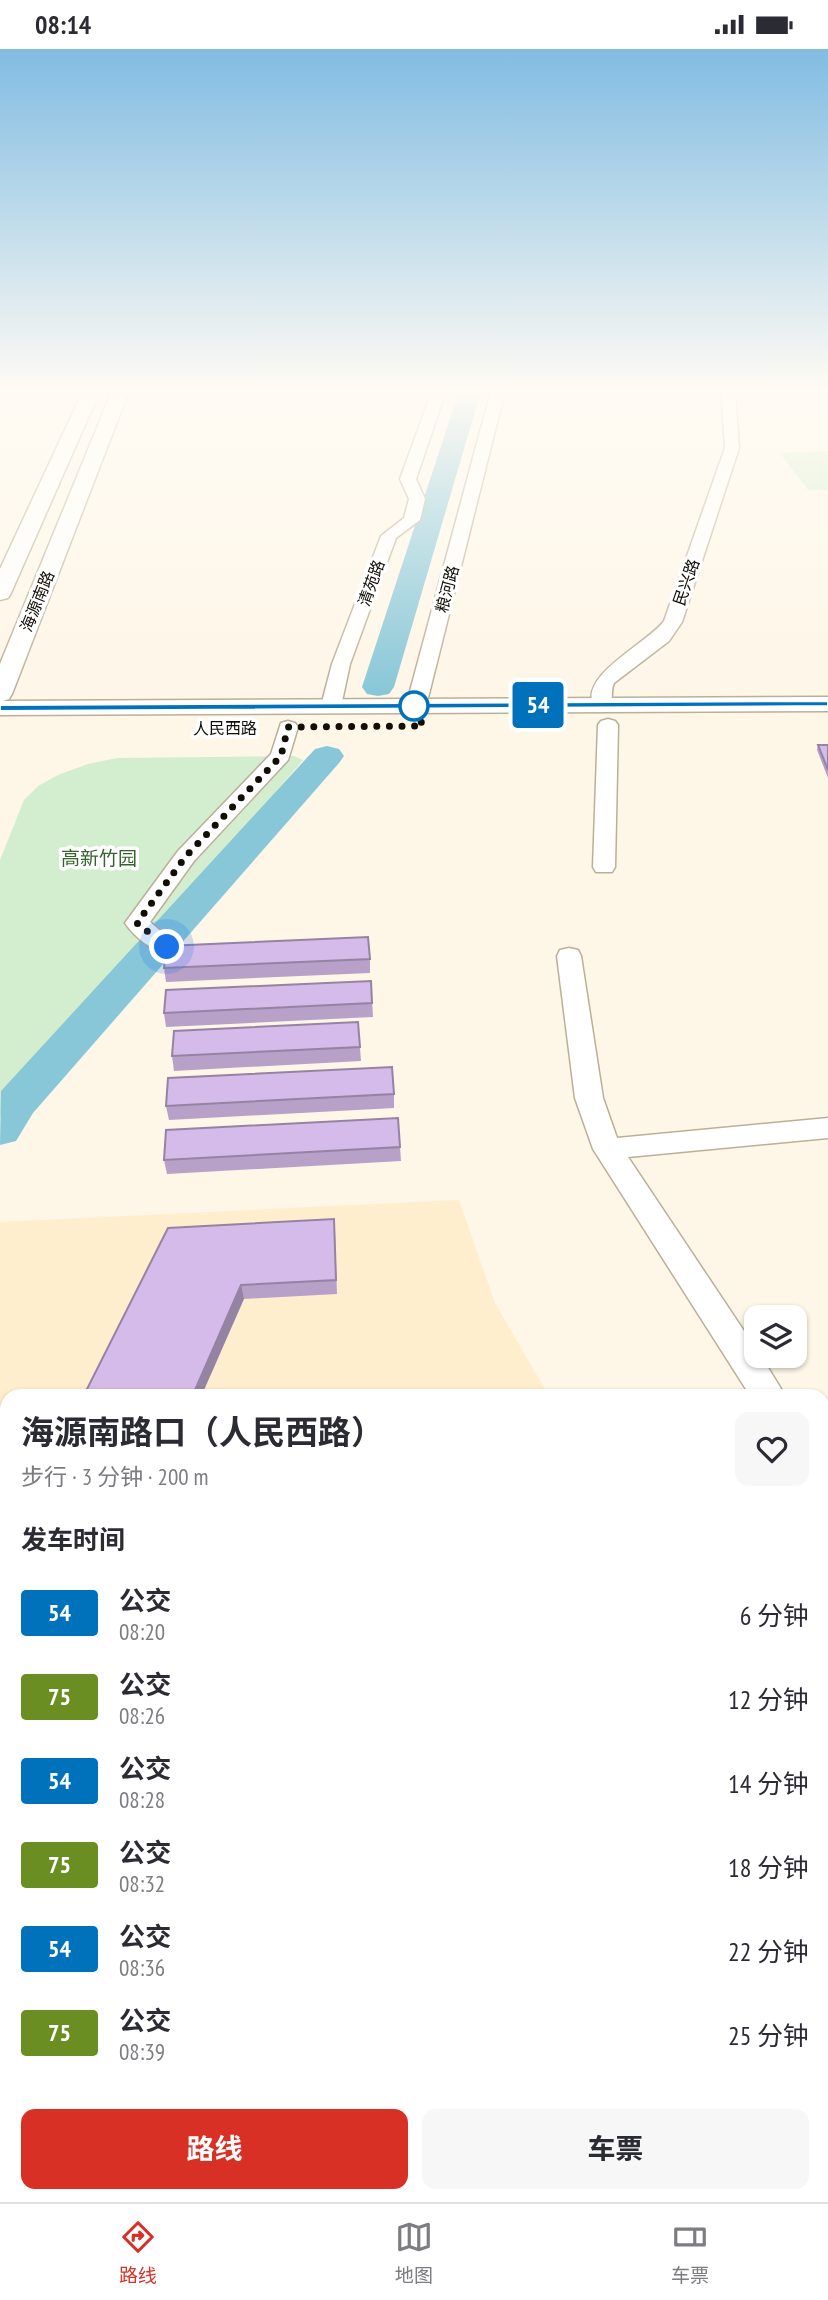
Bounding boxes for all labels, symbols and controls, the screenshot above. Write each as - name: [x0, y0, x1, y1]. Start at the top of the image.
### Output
- text: 08:14: [35, 8, 91, 41]
- street label: 民兴路: [669, 556, 703, 608]
- street label: 清苑路: [353, 557, 389, 609]
- street label: 粮河路: [431, 563, 463, 615]
- street label: 海源南路: [16, 568, 58, 634]
- line badge: 54: [506, 682, 570, 728]
- text: 54: [527, 689, 549, 720]
- unlabelled marker: [399, 691, 429, 721]
- street label: 人民西路: [193, 718, 257, 738]
- park label: 高新竹园: [61, 846, 137, 870]
- your location: [149, 929, 184, 964]
- map controls: [744, 1305, 807, 1368]
- button: layers: [744, 1305, 807, 1368]
- text: 海源南路口（人民西路）: [21, 1410, 384, 1453]
- button: heart: [735, 1412, 809, 1486]
- text: 步行 · 3 分钟 · 200 m: [21, 1462, 208, 1491]
- text: 发车时间: [21, 1523, 125, 1556]
- text: 公交: [119, 1584, 171, 1617]
- text: 54: [48, 1597, 71, 1628]
- text: 6 分钟: [740, 1599, 809, 1632]
- text: 08:20: [119, 1617, 165, 1646]
- text: 公交: [119, 1668, 171, 1701]
- text: 75: [48, 1681, 71, 1712]
- text: 12 分钟: [728, 1683, 809, 1716]
- text: 08:26: [119, 1701, 165, 1730]
- text: 公交: [119, 1752, 171, 1785]
- text: 54: [48, 1765, 71, 1796]
- text: 14 分钟: [728, 1767, 809, 1800]
- text: 08:28: [119, 1785, 165, 1814]
- text: 公交: [119, 1836, 171, 1869]
- text: 75: [48, 1849, 71, 1880]
- text: 18 分钟: [728, 1851, 809, 1884]
- text: 08:32: [119, 1869, 165, 1898]
- text: 公交: [119, 1920, 171, 1953]
- text: 54: [48, 1933, 71, 1964]
- text: 22 分钟: [728, 1935, 809, 1968]
- text: 08:36: [119, 1953, 165, 1982]
- text: 公交: [119, 2004, 171, 2037]
- text: 75: [48, 2017, 71, 2048]
- text: 25 分钟: [728, 2019, 809, 2052]
- text: 08:39: [119, 2037, 165, 2066]
- button: 路线: [21, 2109, 408, 2189]
- button: 车票: [422, 2109, 809, 2189]
- tab: 路线: [119, 2218, 157, 2287]
- tab: 地图: [395, 2218, 433, 2287]
- tab: 车票: [671, 2218, 709, 2287]

